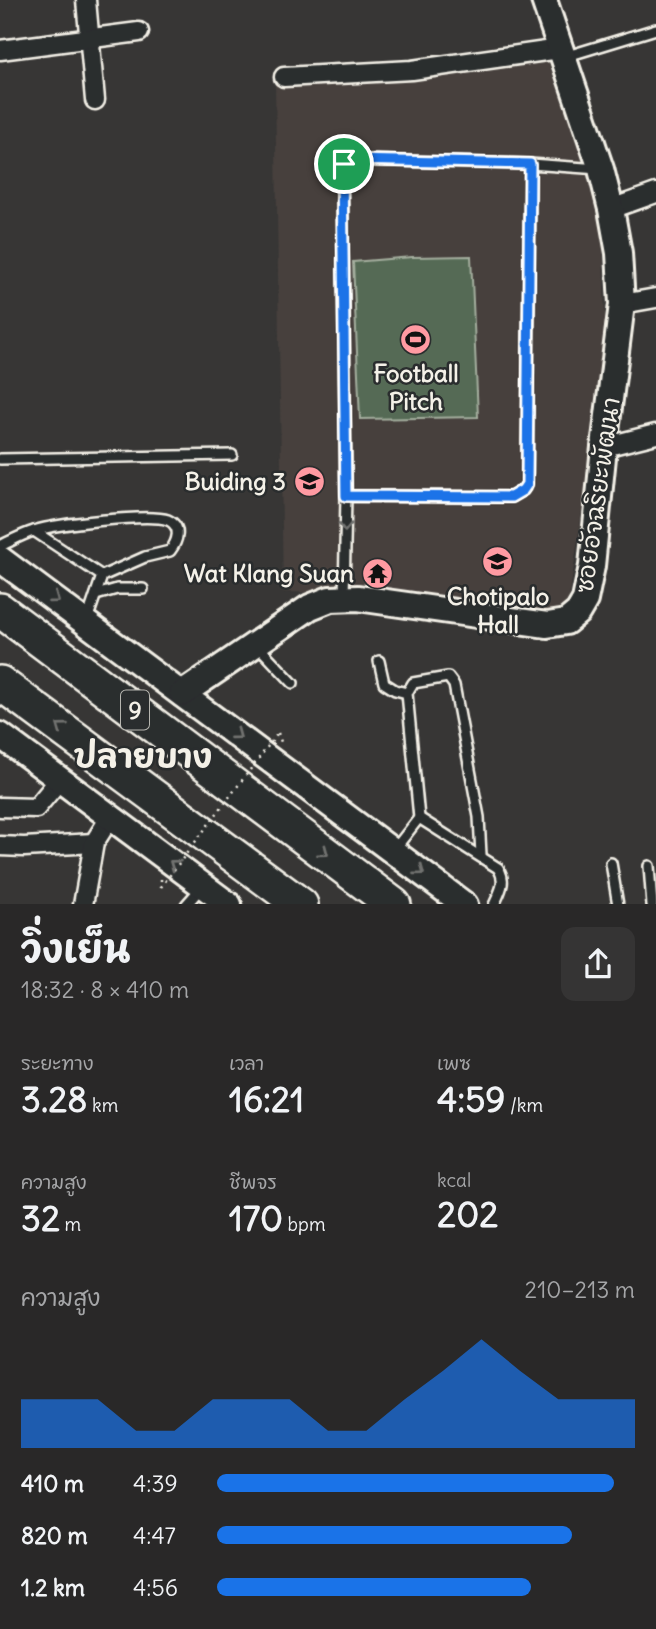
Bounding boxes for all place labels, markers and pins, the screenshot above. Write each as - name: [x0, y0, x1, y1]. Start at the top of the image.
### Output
- pin: [314, 134, 374, 194]
- sports icon: Football Pitch: [399, 322, 433, 356]
- place label: Football Pitch: [373, 358, 459, 416]
- school or university icon: Buiding 3: [292, 464, 326, 498]
- place label: Buiding 3: [185, 466, 286, 496]
- school or university icon: Chotipalo Hall: [481, 545, 515, 579]
- temple icon: Wat Klang Suan: [360, 556, 394, 590]
- place label: Wat Klang Suan: [184, 558, 354, 588]
- place label: Chotipalo Hall: [447, 581, 549, 639]

